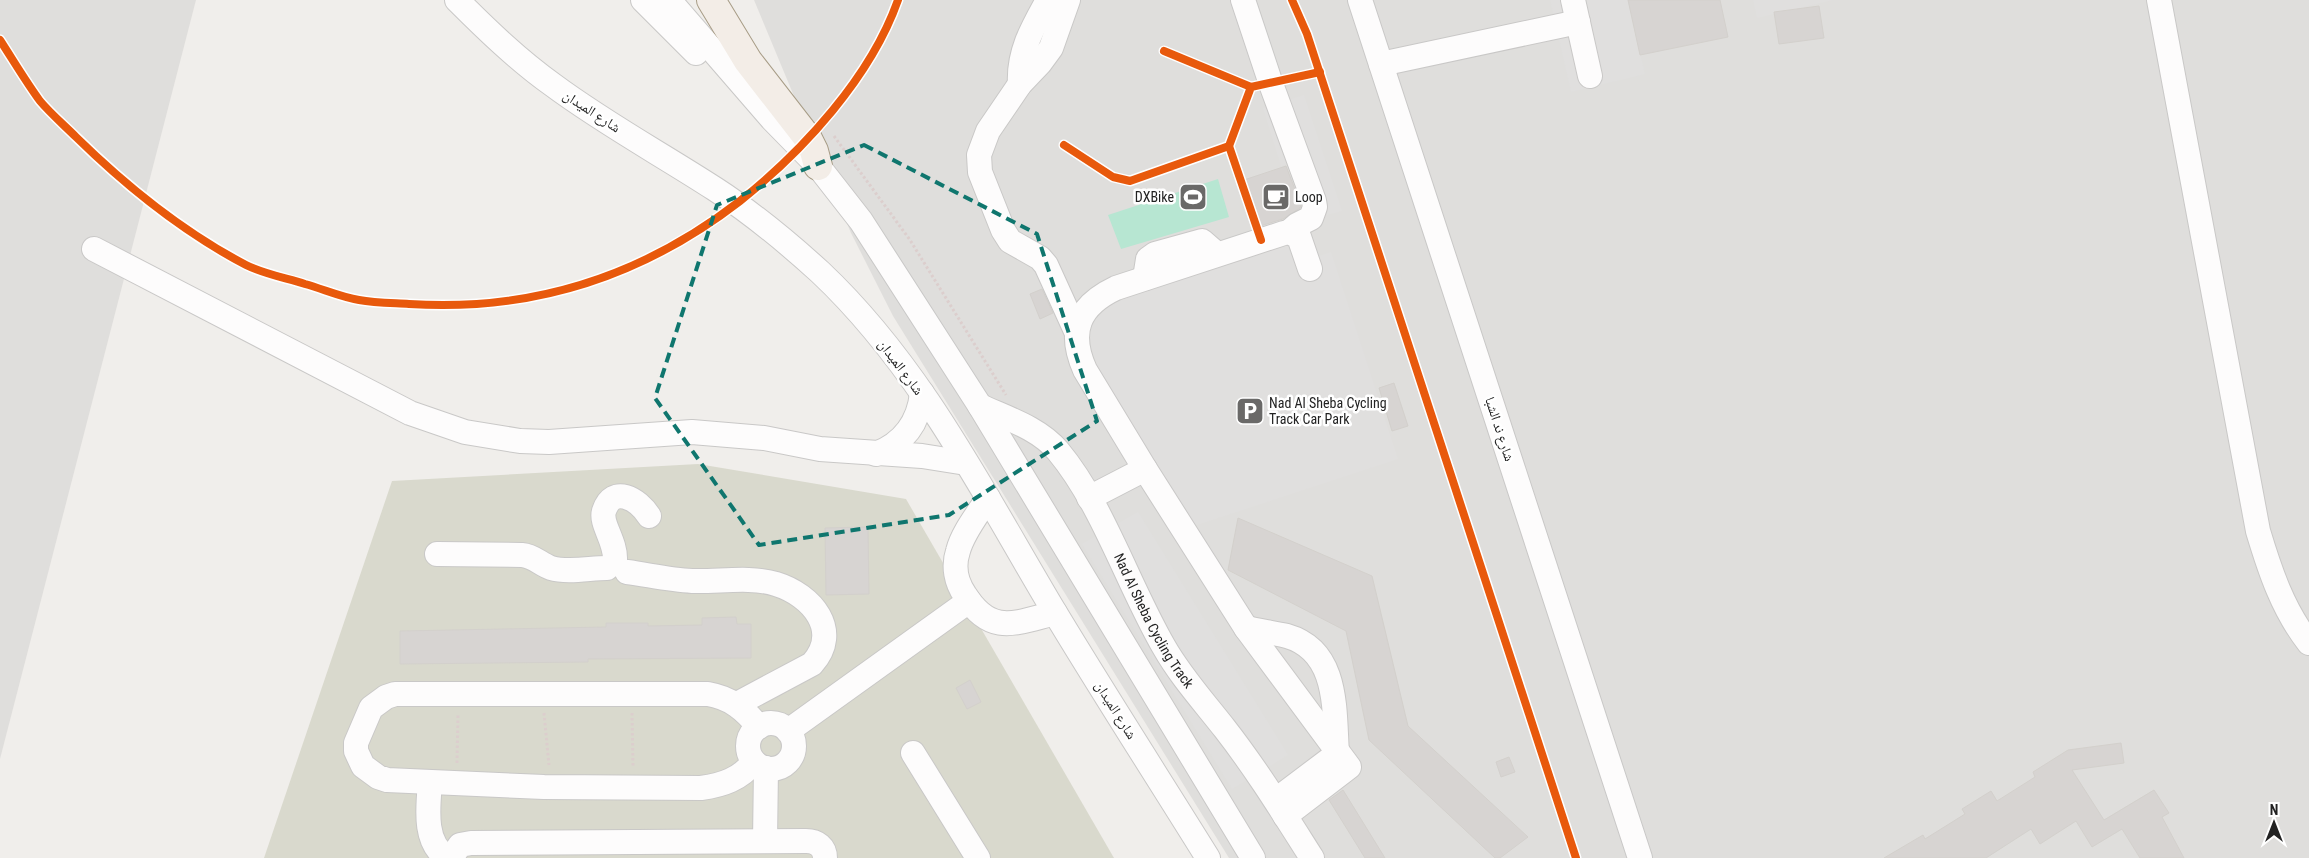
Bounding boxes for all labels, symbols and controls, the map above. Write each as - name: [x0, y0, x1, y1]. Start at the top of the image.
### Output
- street label: شارع الميدان: [559, 87, 624, 137]
- sports icon: DXBike: [1178, 182, 1208, 212]
- cafe icon: Loop: [1261, 182, 1291, 212]
- place label: DXBike: [1135, 189, 1174, 205]
- place label: Loop: [1295, 189, 1323, 205]
- street label: شارع الميدان: [873, 336, 927, 399]
- place label: Nad Al Sheba Cycling Track Car Park: [1269, 395, 1387, 427]
- street label: شارع ند الشبا: [1480, 395, 1518, 464]
- parking icon: Nad Al Sheba Cycling Track Car Park: [1235, 396, 1265, 426]
- street label: Nad Al Sheba Cycling Track: [1111, 551, 1197, 692]
- street label: شارع الميدان: [1090, 678, 1140, 743]
- north arrow: [2249, 798, 2299, 848]
- text: N: [2270, 802, 2278, 818]

